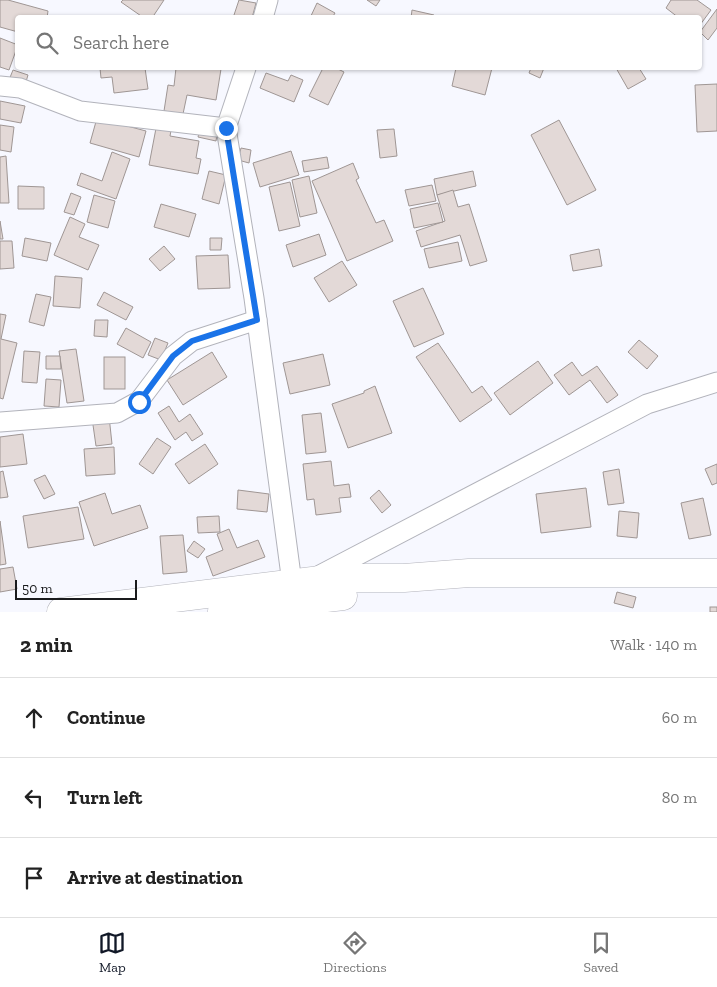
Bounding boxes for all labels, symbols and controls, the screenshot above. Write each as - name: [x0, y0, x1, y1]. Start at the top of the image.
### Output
- search box: [15, 15, 702, 70]
- icon: search: [33, 29, 61, 57]
- text: Search here: [73, 31, 169, 54]
- route end: [215, 117, 238, 140]
- route start: [128, 391, 151, 414]
- scale bar: [15, 577, 138, 600]
- text: 50 m: [22, 580, 53, 597]
- text: 2 min: [20, 632, 72, 657]
- text: Walk · 140 m: [610, 635, 697, 654]
- icon: ahead: [20, 704, 48, 732]
- text: Continue: [67, 706, 145, 729]
- text: 60 m: [662, 708, 697, 727]
- icon: left: [20, 784, 48, 812]
- text: Turn left: [67, 786, 142, 809]
- text: 80 m: [662, 788, 697, 807]
- icon: arrive: [20, 864, 48, 892]
- text: Arrive at destination: [67, 866, 243, 889]
- tab: Map: [98, 929, 126, 976]
- tab: Directions: [323, 929, 387, 976]
- tab: Saved: [583, 929, 619, 976]

